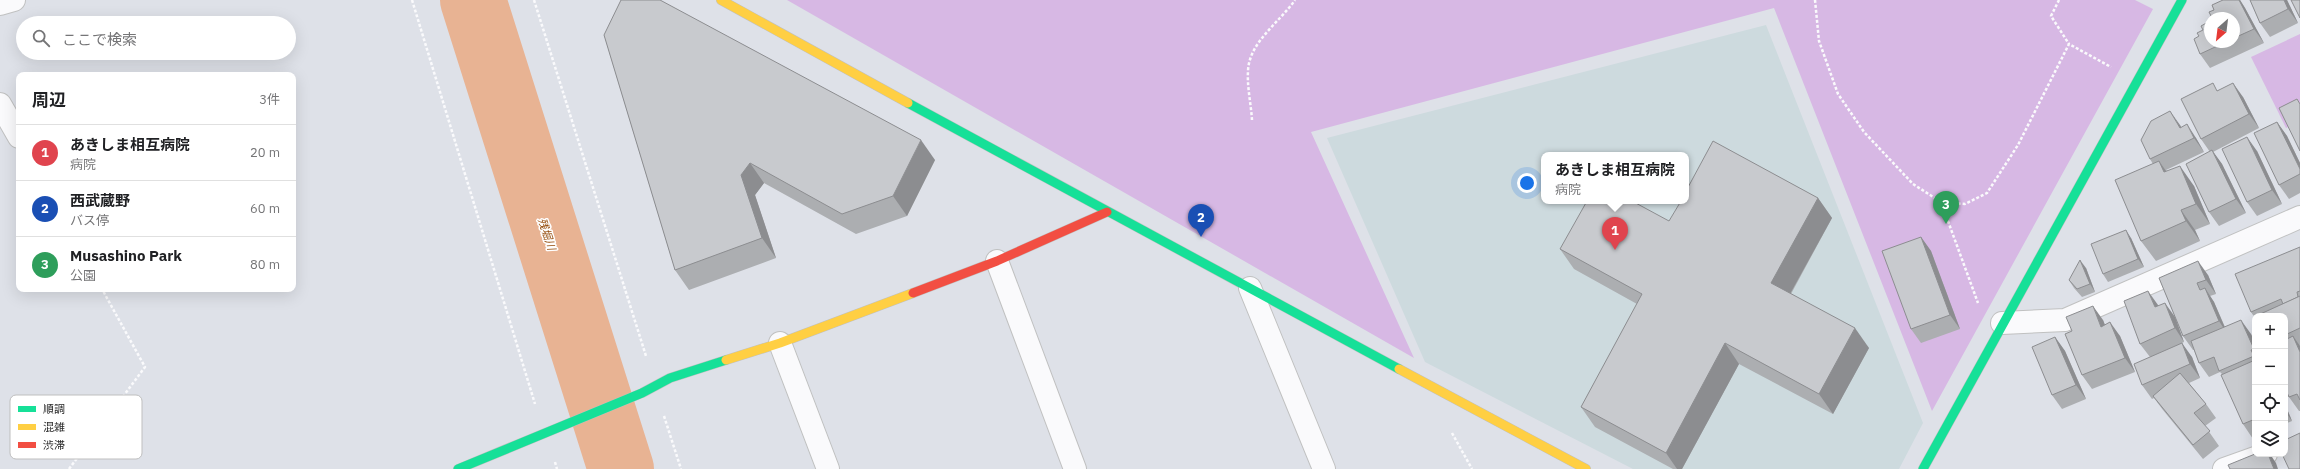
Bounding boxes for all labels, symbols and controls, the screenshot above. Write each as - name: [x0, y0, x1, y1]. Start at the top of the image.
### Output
- north arrow: [2204, 12, 2240, 48]
- search box: [16, 16, 296, 60]
- icon: search: [30, 27, 52, 49]
- text: ここで検索: [62, 30, 137, 49]
- text: 周辺: [32, 89, 66, 111]
- text: 3件: [259, 91, 280, 108]
- text: あきしま相互病院: [70, 135, 190, 154]
- text: 1: [41, 144, 49, 161]
- text: 20 m: [250, 144, 280, 161]
- popup: [1541, 152, 1689, 204]
- text: 病院: [70, 156, 96, 173]
- text: あきしま相互病院: [1555, 160, 1675, 179]
- your location: [1517, 173, 1537, 193]
- text: 病院: [1555, 181, 1581, 198]
- text: 西武蔵野: [70, 191, 130, 210]
- pin: 3: [1933, 191, 1959, 224]
- text: 2: [41, 200, 49, 217]
- text: 60 m: [250, 200, 280, 217]
- pin: 2: [1188, 204, 1214, 237]
- text: バス停: [70, 212, 109, 229]
- water label: 残堀川: [535, 216, 559, 253]
- pin: 1: [1602, 217, 1628, 250]
- text: Musashino Park: [70, 246, 182, 265]
- text: 3: [41, 256, 49, 273]
- text: 80 m: [250, 256, 280, 273]
- text: 公園: [70, 267, 96, 284]
- map controls: [2252, 313, 2288, 457]
- button: +: [2252, 313, 2288, 349]
- button: −: [2252, 349, 2288, 385]
- button: locate: [2252, 385, 2288, 421]
- legend: [10, 395, 142, 459]
- text: 順調: [43, 402, 65, 416]
- text: 混雑: [43, 420, 65, 434]
- button: layers: [2252, 421, 2288, 457]
- text: 渋滞: [43, 438, 65, 452]

